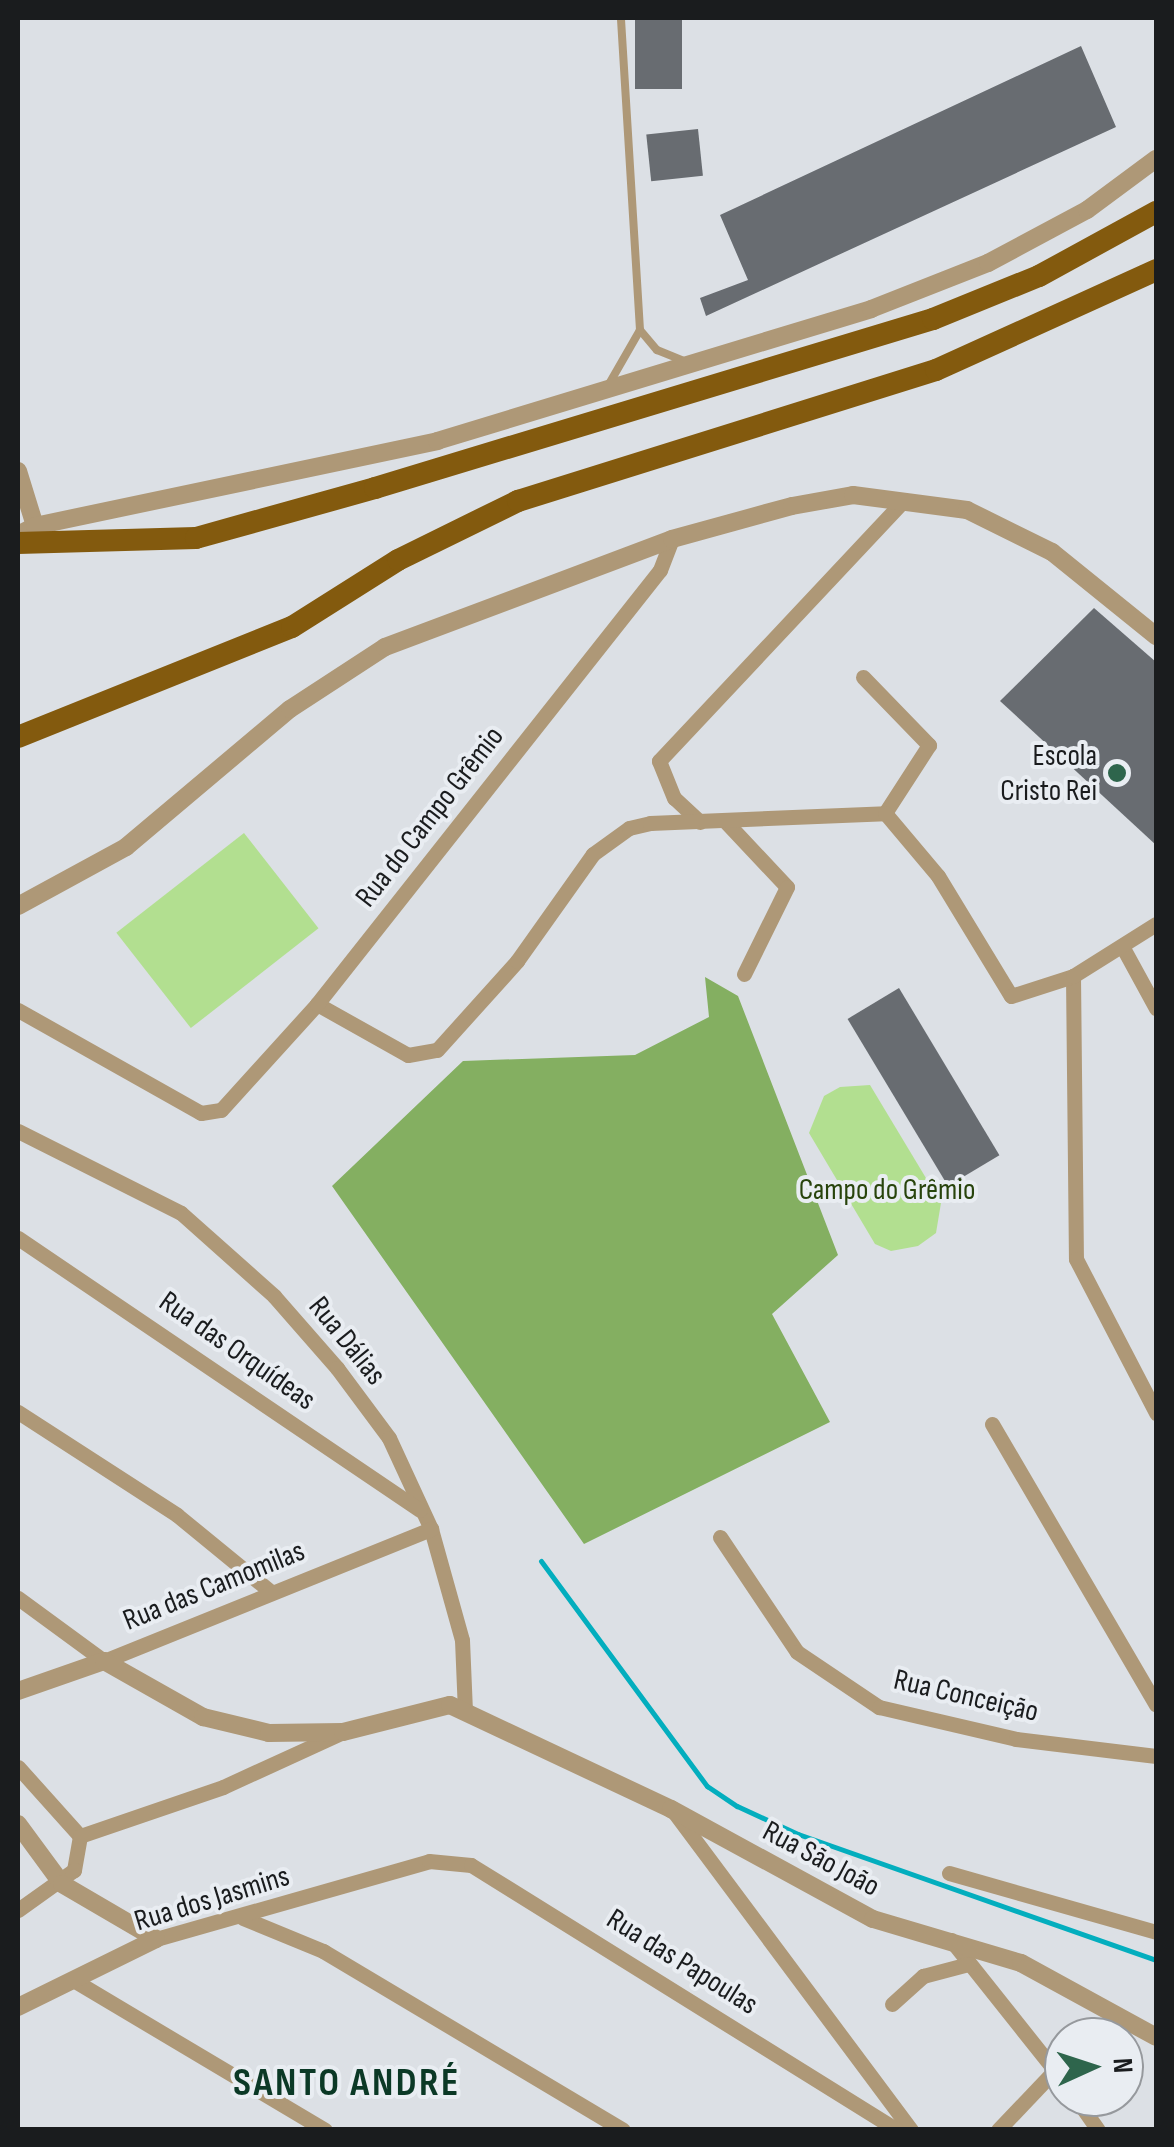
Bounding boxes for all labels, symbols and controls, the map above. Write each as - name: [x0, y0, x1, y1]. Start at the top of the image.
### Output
- street label: Rua do Campo Grêmio: [348, 719, 512, 915]
- place label: Escola Cristo Rei: [1000, 738, 1097, 808]
- marker: Escola Cristo Rei: [1106, 762, 1128, 784]
- park label: Campo do Grêmio: [799, 1172, 975, 1208]
- street label: Rua das Orquídeas: [152, 1284, 322, 1418]
- street label: Rua Dálias: [301, 1290, 393, 1392]
- street label: Rua das Camomilas: [118, 1533, 310, 1639]
- street label: Rua Conceição: [890, 1662, 1042, 1730]
- street label: Rua São João: [757, 1813, 885, 1905]
- street label: Rua dos Jasmins: [130, 1858, 294, 1940]
- street label: Rua das Papoulas: [600, 1901, 764, 2023]
- north arrow: [1044, 2017, 1144, 2117]
- text: N: [1106, 2057, 1139, 2074]
- district label: SANTO ANDRÉ: [233, 2059, 461, 2107]

